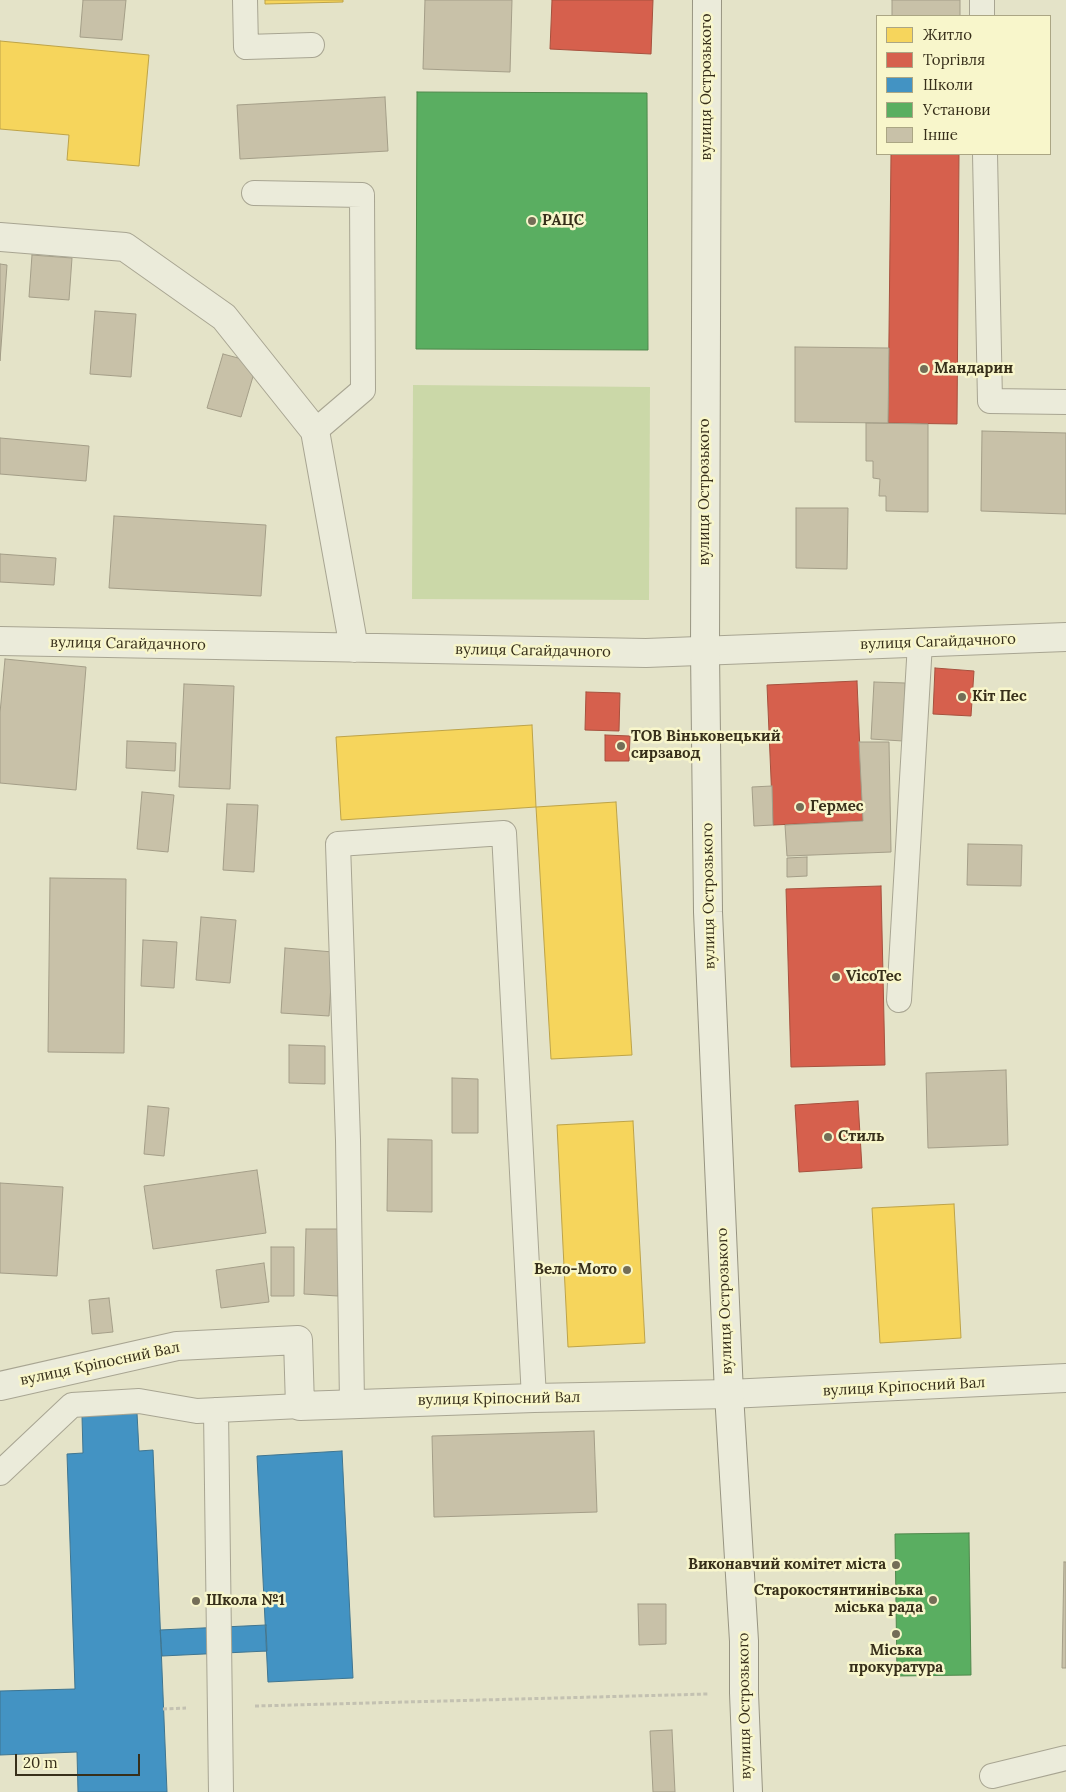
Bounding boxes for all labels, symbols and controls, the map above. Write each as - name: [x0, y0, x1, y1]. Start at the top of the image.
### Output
- street label: вулиця Острозького: [698, 14, 716, 160]
- legend: [876, 15, 1051, 155]
- text: Житло: [923, 25, 972, 44]
- text: Торгівля: [923, 50, 985, 69]
- text: Школи: [923, 75, 973, 94]
- text: Установи: [923, 100, 991, 119]
- text: Інше: [923, 125, 958, 144]
- place label: РАЦС: [542, 212, 584, 230]
- marker: РАЦС: [526, 215, 538, 227]
- place label: Мандарин: [934, 360, 1013, 378]
- marker: Мандарин: [918, 363, 930, 375]
- street label: вулиця Острозького: [696, 419, 714, 565]
- street label: вулиця Сагайдачного: [860, 630, 1016, 654]
- street label: вулиця Сагайдачного: [50, 634, 206, 654]
- street label: вулиця Сагайдачного: [455, 641, 611, 661]
- place label: Кіт Пес: [972, 688, 1027, 706]
- marker: Кіт Пес: [956, 691, 968, 703]
- place label: ТОВ Віньковецький сирзавод: [631, 728, 781, 763]
- marker: ТОВ Віньковецький сирзавод: [615, 740, 627, 752]
- place label: Гермес: [810, 798, 863, 816]
- marker: Гермес: [794, 801, 806, 813]
- street label: вулиця Острозького: [699, 822, 719, 970]
- place label: VicoTec: [846, 968, 902, 986]
- marker: VicoTec: [830, 971, 842, 983]
- place label: Стиль: [838, 1128, 885, 1146]
- marker: Стиль: [822, 1131, 834, 1143]
- street label: вулиця Острозького: [713, 1227, 737, 1375]
- place label: Вело-Мото: [534, 1261, 617, 1279]
- marker: Вело-Мото: [621, 1264, 633, 1276]
- street label: вулиця Кріпосний Вал: [19, 1338, 181, 1390]
- street label: вулиця Кріпосний Вал: [822, 1374, 986, 1400]
- street label: вулиця Кріпосний Вал: [417, 1389, 581, 1409]
- place label: Виконавчий комітет міста: [688, 1556, 886, 1574]
- marker: Виконавчий комітет міста: [890, 1559, 902, 1571]
- place label: Старокостянтинівська міська рада: [754, 1582, 923, 1617]
- place label: Школа №1: [206, 1592, 285, 1610]
- marker: Старокостянтинівська міська рада: [927, 1594, 939, 1606]
- marker: Школа №1: [190, 1595, 202, 1607]
- marker: Міська прокуратура: [890, 1628, 902, 1640]
- street label: вулиця Острозького: [735, 1632, 755, 1780]
- place label: Міська прокуратура: [849, 1642, 943, 1677]
- scale bar: [18, 1744, 142, 1776]
- text: 20 m: [23, 1753, 58, 1772]

